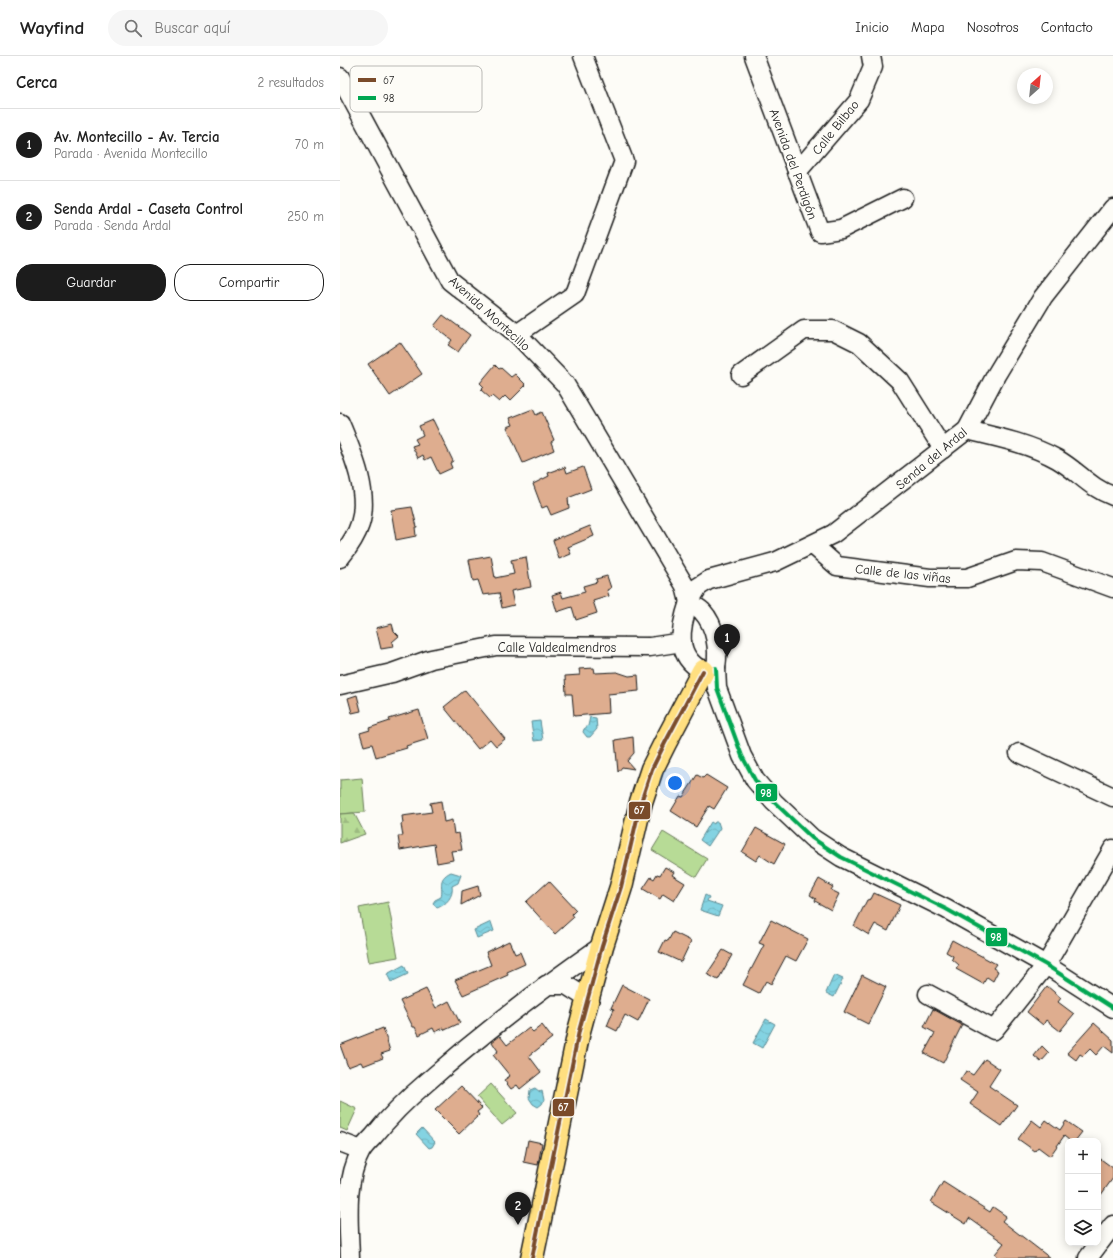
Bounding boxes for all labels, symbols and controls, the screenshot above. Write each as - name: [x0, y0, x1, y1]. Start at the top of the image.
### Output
- search box: [108, 10, 388, 46]
- text: Wayfind: [20, 17, 84, 39]
- icon: search: [122, 17, 144, 39]
- text: Buscar aquí: [154, 19, 230, 37]
- text: Inicio: [855, 19, 889, 36]
- text: Mapa: [911, 19, 945, 36]
- text: Nosotros: [967, 19, 1019, 36]
- text: Contacto: [1041, 19, 1093, 36]
- legend: [350, 66, 482, 112]
- north arrow: [1017, 68, 1053, 104]
- text: Cerca: [16, 73, 58, 92]
- text: 67: [383, 74, 394, 87]
- text: 2 resultados: [257, 75, 324, 90]
- text: 98: [383, 92, 395, 105]
- street label: Calle Bilbao: [809, 97, 862, 158]
- street label: Avenida del Perdigón: [767, 107, 821, 222]
- text: Av. Montecillo - Av. Tercia: [54, 128, 220, 146]
- text: 1: [26, 137, 32, 152]
- text: 70 m: [295, 137, 324, 152]
- text: Parada · Avenida Montecillo: [54, 146, 208, 161]
- text: Senda Ardal - Caseta Control: [54, 200, 243, 218]
- text: 2: [26, 209, 32, 224]
- text: 250 m: [287, 209, 324, 224]
- text: Parada · Senda Ardal: [54, 218, 171, 233]
- button: Guardar: [16, 264, 166, 301]
- button: Compartir: [174, 264, 324, 301]
- street label: Avenida Montecillo: [446, 273, 533, 354]
- street label: Senda del Ardal: [893, 424, 970, 492]
- street label: Calle de las viñas: [854, 561, 951, 586]
- pin: 1: [714, 624, 740, 657]
- street label: Calle Valdealmendros: [498, 640, 616, 655]
- your location: [665, 773, 685, 793]
- line badge: 98: [755, 783, 778, 802]
- text: 98: [760, 787, 772, 800]
- line badge: 67: [628, 801, 651, 820]
- text: 67: [634, 804, 644, 817]
- line badge: 98: [985, 927, 1008, 947]
- text: 98: [990, 931, 1002, 944]
- line badge: 67: [552, 1098, 575, 1117]
- text: 67: [558, 1101, 568, 1114]
- map controls: [1065, 1138, 1101, 1246]
- button: +: [1065, 1138, 1101, 1174]
- button: −: [1065, 1174, 1101, 1210]
- pin: 2: [505, 1192, 531, 1225]
- button: layers: [1065, 1210, 1101, 1246]

